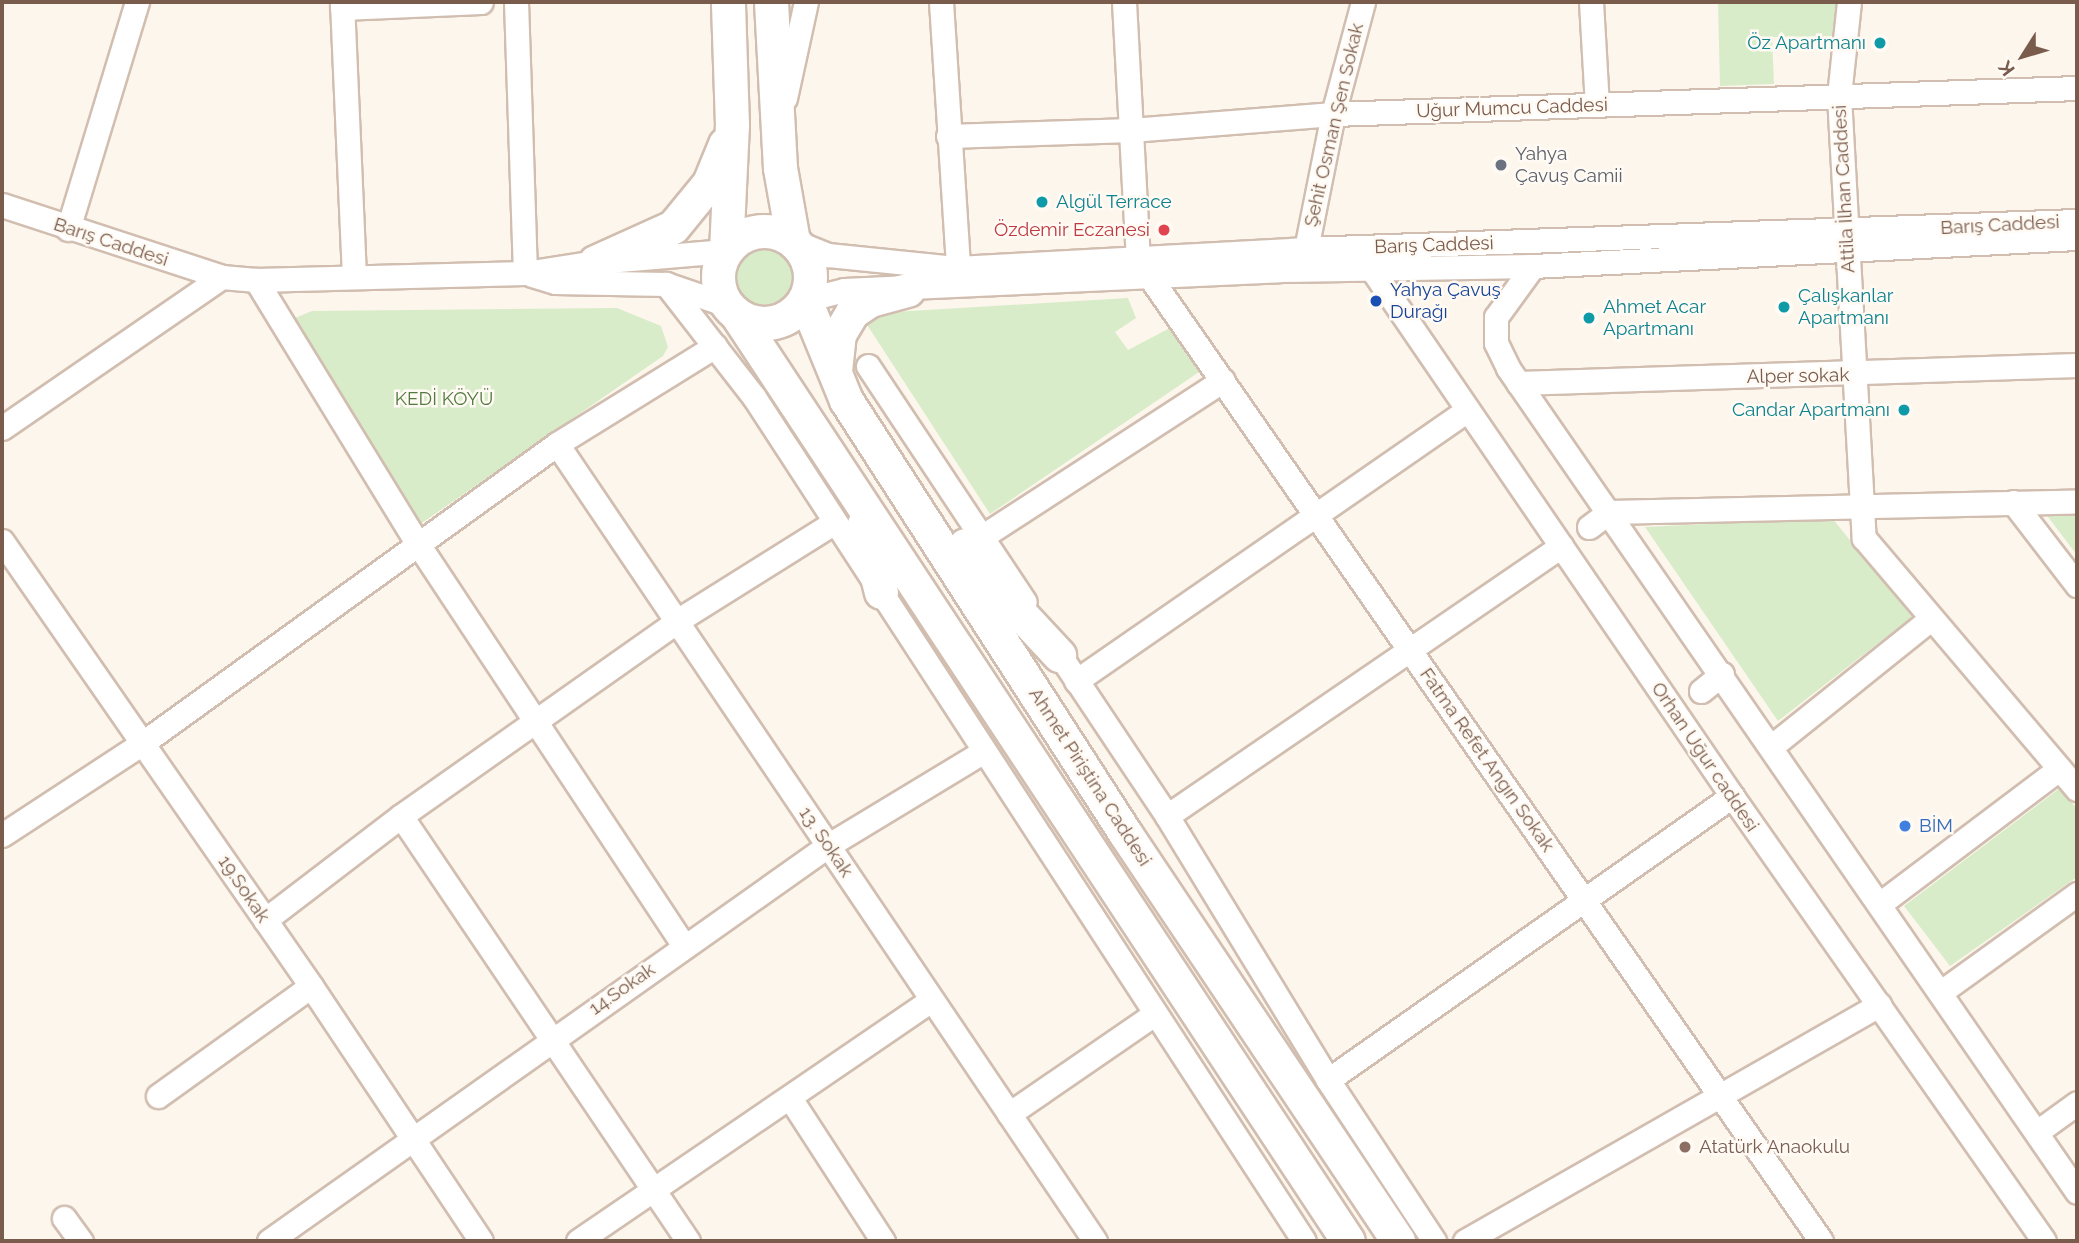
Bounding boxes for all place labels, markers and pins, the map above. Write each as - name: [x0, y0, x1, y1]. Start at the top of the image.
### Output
- place label: Öz Apartmanı: [1747, 32, 1866, 54]
- marker: Öz Apartmanı: [1872, 35, 1888, 51]
- place label: Yahya Çavuş Camii: [1515, 143, 1623, 187]
- marker: Yahya Çavuş Camii: [1493, 157, 1509, 173]
- place label: Algül Terrace: [1056, 191, 1173, 213]
- marker: Algül Terrace: [1034, 194, 1050, 210]
- place label: Özdemir Eczanesi: [994, 219, 1150, 241]
- marker: Özdemir Eczanesi: [1156, 222, 1172, 238]
- place label: Yahya Çavuş Durağı: [1390, 279, 1501, 323]
- place label: Çalışkanlar Apartmanı: [1798, 285, 1894, 329]
- marker: Yahya Çavuş Durağı: [1368, 293, 1384, 309]
- place label: Ahmet Acar Apartmanı: [1603, 296, 1707, 340]
- marker: Çalışkanlar Apartmanı: [1776, 299, 1792, 315]
- marker: Ahmet Acar Apartmanı: [1581, 310, 1597, 326]
- place label: Candar Apartmanı: [1731, 399, 1890, 421]
- marker: Candar Apartmanı: [1896, 402, 1912, 418]
- place label: BİM: [1919, 815, 1953, 837]
- marker: BİM: [1897, 818, 1913, 834]
- place label: Atatürk Anaokulu: [1699, 1136, 1851, 1158]
- marker: Atatürk Anaokulu: [1677, 1139, 1693, 1155]

